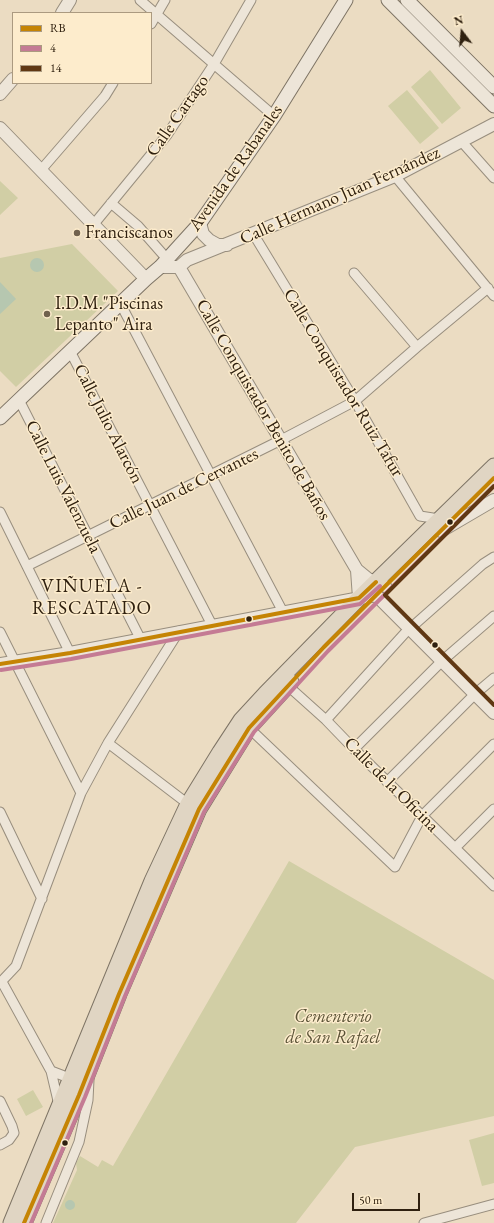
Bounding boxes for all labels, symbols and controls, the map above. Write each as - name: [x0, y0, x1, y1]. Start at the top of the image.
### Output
- legend: [12, 12, 152, 84]
- north arrow: [442, 12, 482, 52]
- text: N: [452, 13, 465, 28]
- text: RB: [50, 20, 66, 36]
- text: 4: [50, 40, 56, 56]
- text: 14: [50, 60, 62, 76]
- street label: Calle Cartago: [142, 71, 214, 161]
- street label: Avenida de Rabanales: [184, 101, 288, 235]
- street label: Calle Hermano Juan Fernández: [237, 142, 443, 250]
- place label: Franciscanos: [85, 222, 173, 244]
- marker: Franciscanos: [72, 228, 82, 238]
- street label: Calle Conquistador Ruiz Tafur: [278, 285, 408, 481]
- place label: I.D.M."Piscinas Lepanto" Aira: [55, 293, 163, 336]
- street label: Calle Conquistador Benito de Baños: [191, 296, 335, 524]
- marker: I.D.M."Piscinas Lepanto" Aira: [42, 309, 52, 319]
- street label: Calle Julio Alarcón: [69, 361, 147, 487]
- street label: Calle Luis Valenzuela: [20, 417, 106, 557]
- street label: Calle Juan de Cervantes: [106, 443, 262, 535]
- unlabelled marker: [445, 517, 455, 527]
- district label: VIÑUELA - RESCATADO: [32, 576, 152, 620]
- unlabelled marker: [244, 614, 254, 624]
- unlabelled marker: [430, 640, 440, 650]
- street label: Calle de la Oficina: [339, 733, 443, 837]
- park label: Cementerio de San Rafael: [286, 1006, 380, 1048]
- unlabelled marker: [60, 1138, 70, 1148]
- scale bar: [354, 1185, 422, 1211]
- text: 50 m: [359, 1192, 382, 1208]

